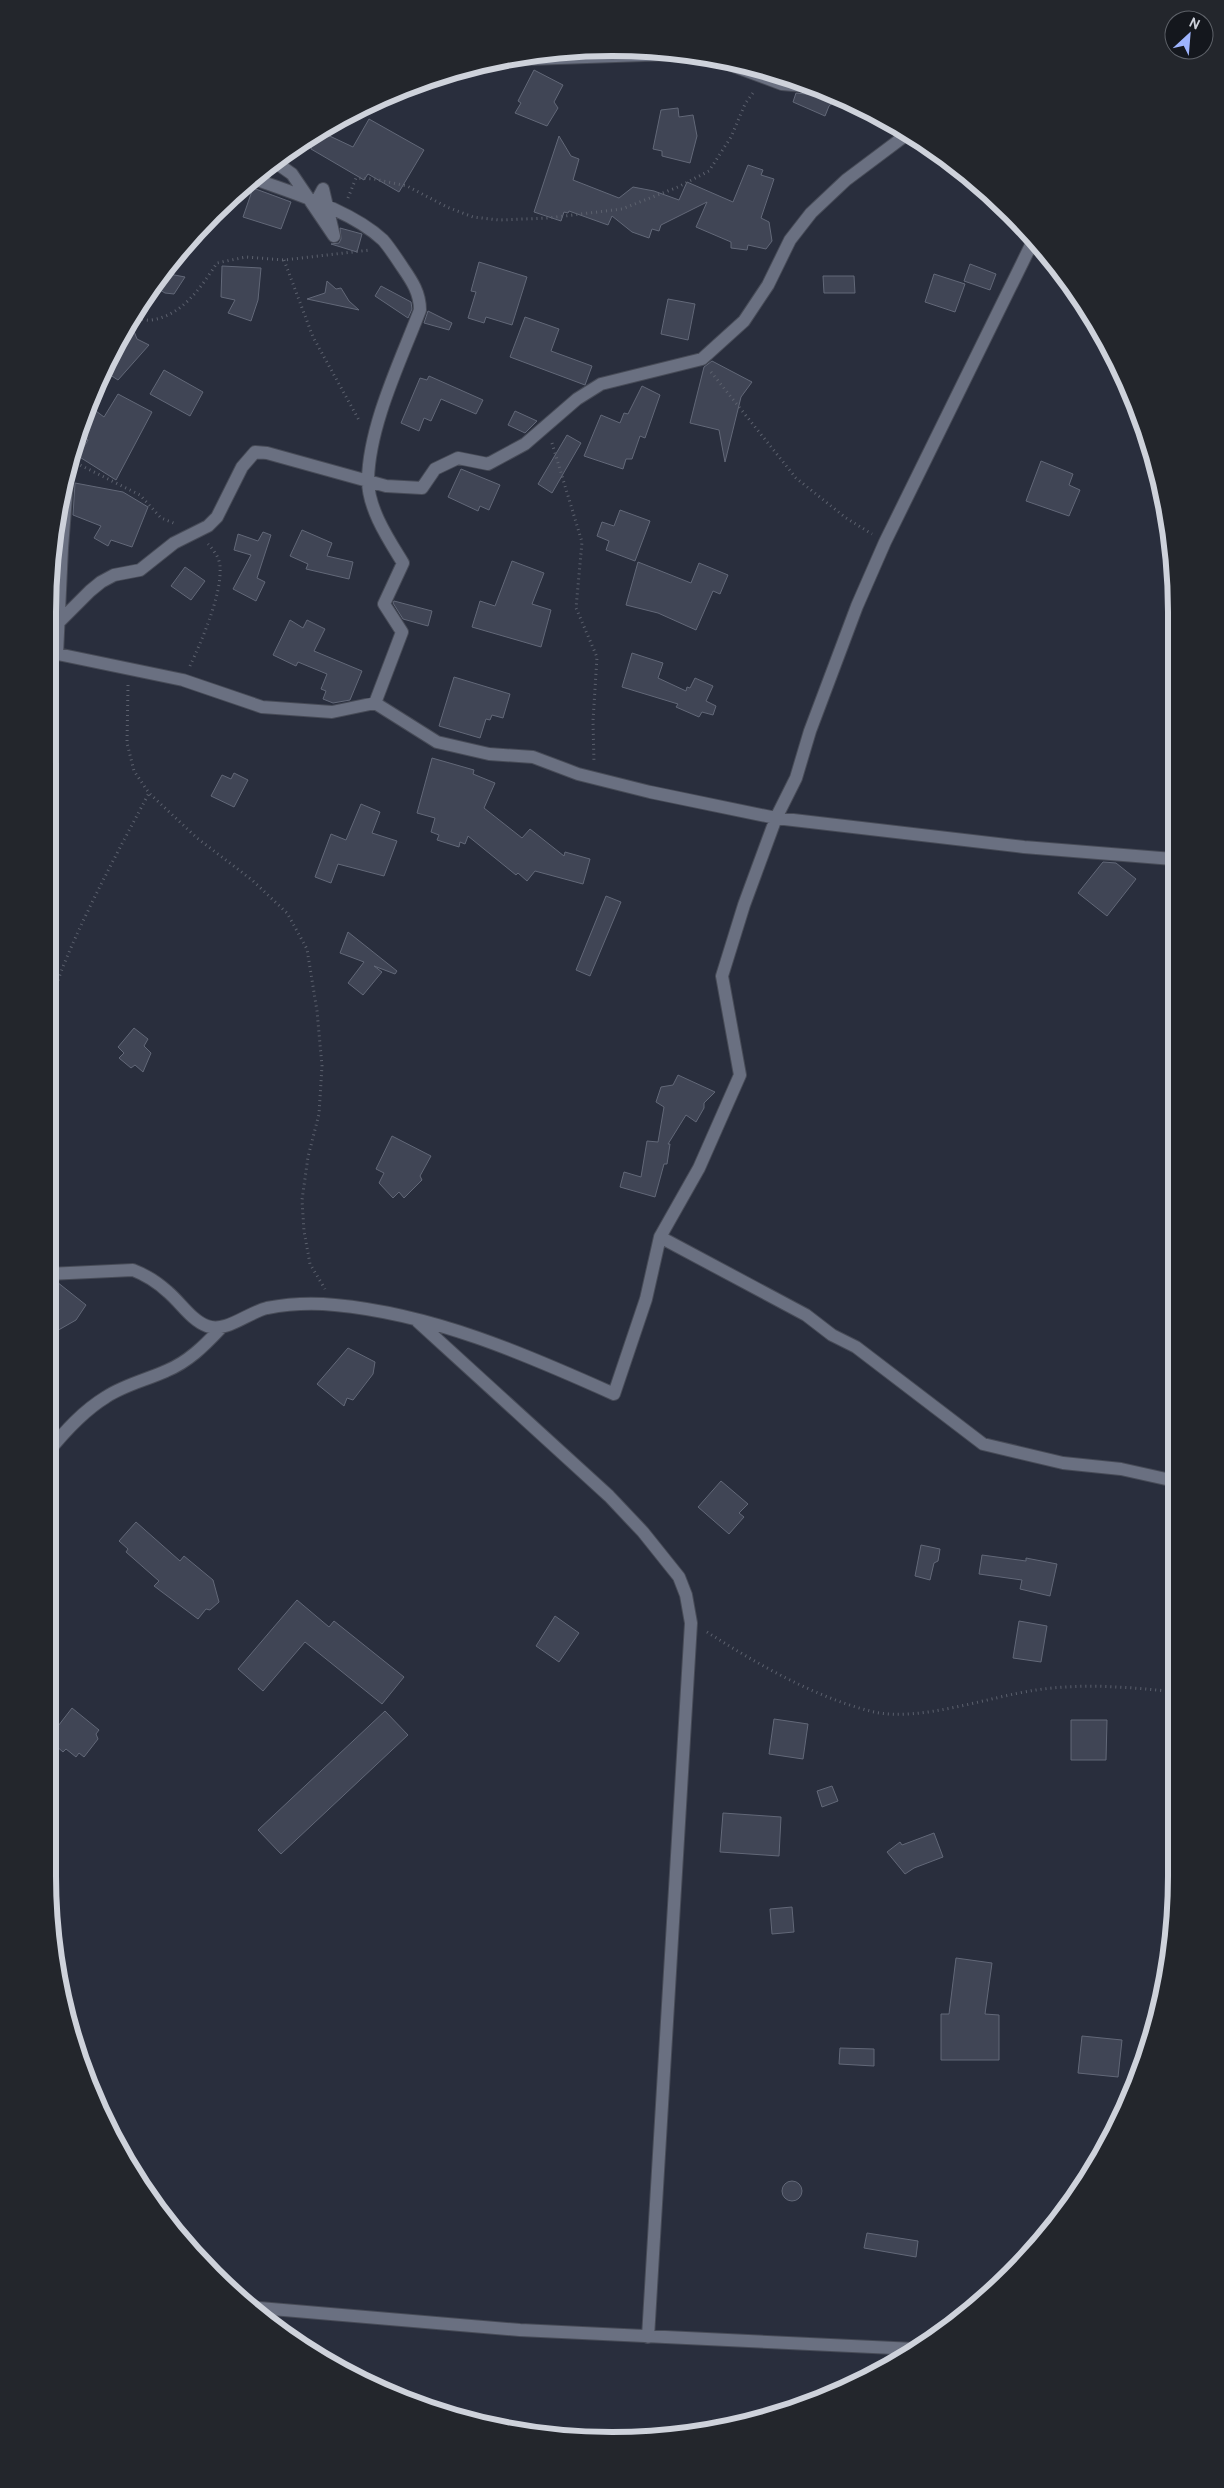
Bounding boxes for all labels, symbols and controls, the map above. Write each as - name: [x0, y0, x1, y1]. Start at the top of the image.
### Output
- north arrow: [1164, 10, 1214, 60]
- text: N: [1186, 15, 1202, 35]

